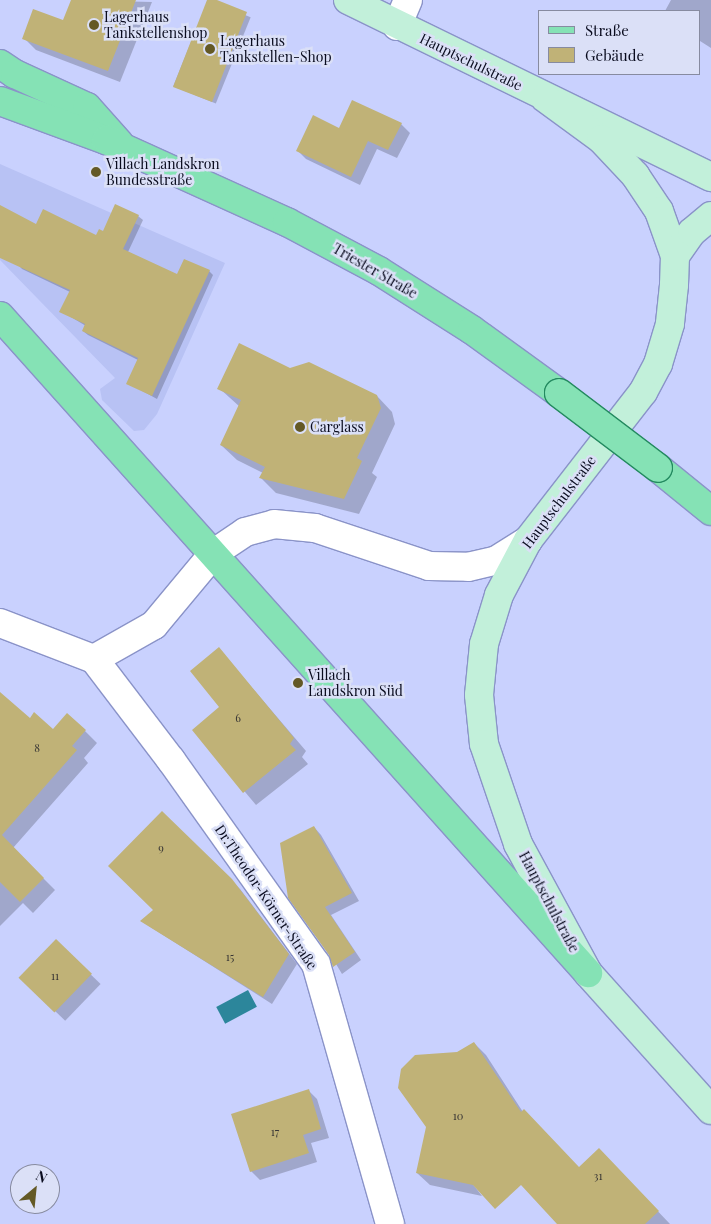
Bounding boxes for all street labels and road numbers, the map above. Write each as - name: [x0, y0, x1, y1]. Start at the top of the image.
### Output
- street label: Hauptschulstraße: [417, 30, 525, 94]
- street label: Triester Straße: [330, 240, 420, 302]
- street label: Hauptschulstraße: [519, 452, 599, 552]
- street label: Dr.Theodor-Körner-Straße: [211, 821, 321, 973]
- street label: Hauptschulstraße: [515, 849, 583, 955]

